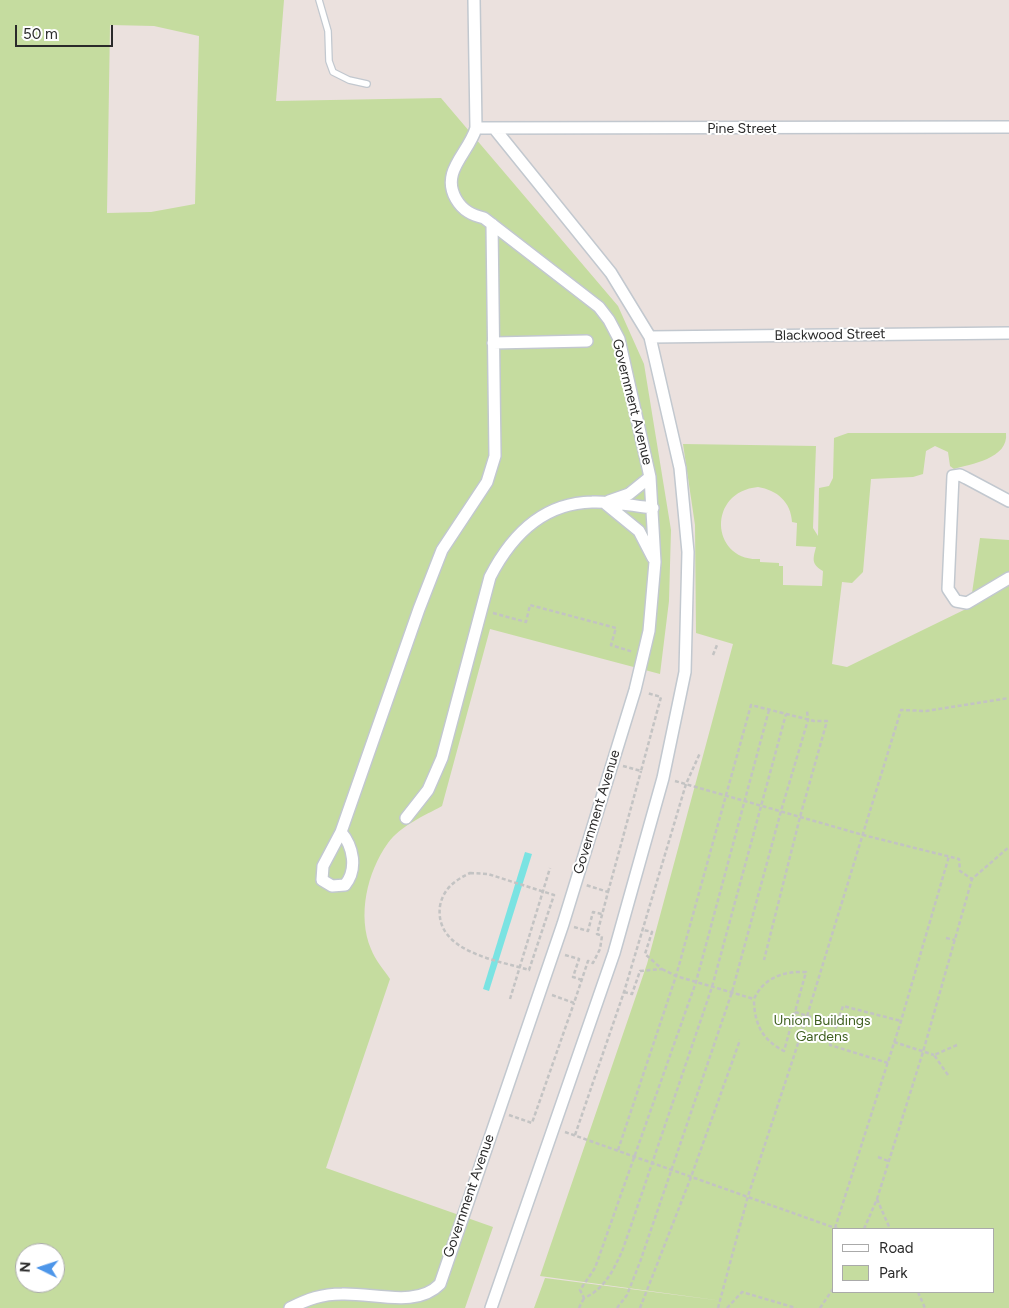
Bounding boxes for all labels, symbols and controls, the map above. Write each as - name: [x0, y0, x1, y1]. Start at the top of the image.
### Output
- scale bar: [18, 15, 115, 47]
- text: 50 m: [23, 25, 58, 43]
- street label: Pine Street: [707, 121, 777, 137]
- street label: Blackwood Street: [774, 326, 886, 344]
- street label: Government Avenue: [608, 337, 656, 467]
- street label: Government Avenue: [570, 748, 624, 876]
- park label: Union Buildings Gardens: [773, 1013, 871, 1046]
- street label: Government Avenue: [440, 1132, 498, 1260]
- legend: [832, 1228, 994, 1293]
- text: Road: [879, 1239, 914, 1257]
- north arrow: [15, 1243, 65, 1293]
- text: N: [17, 1261, 34, 1273]
- text: Park: [879, 1264, 908, 1282]

